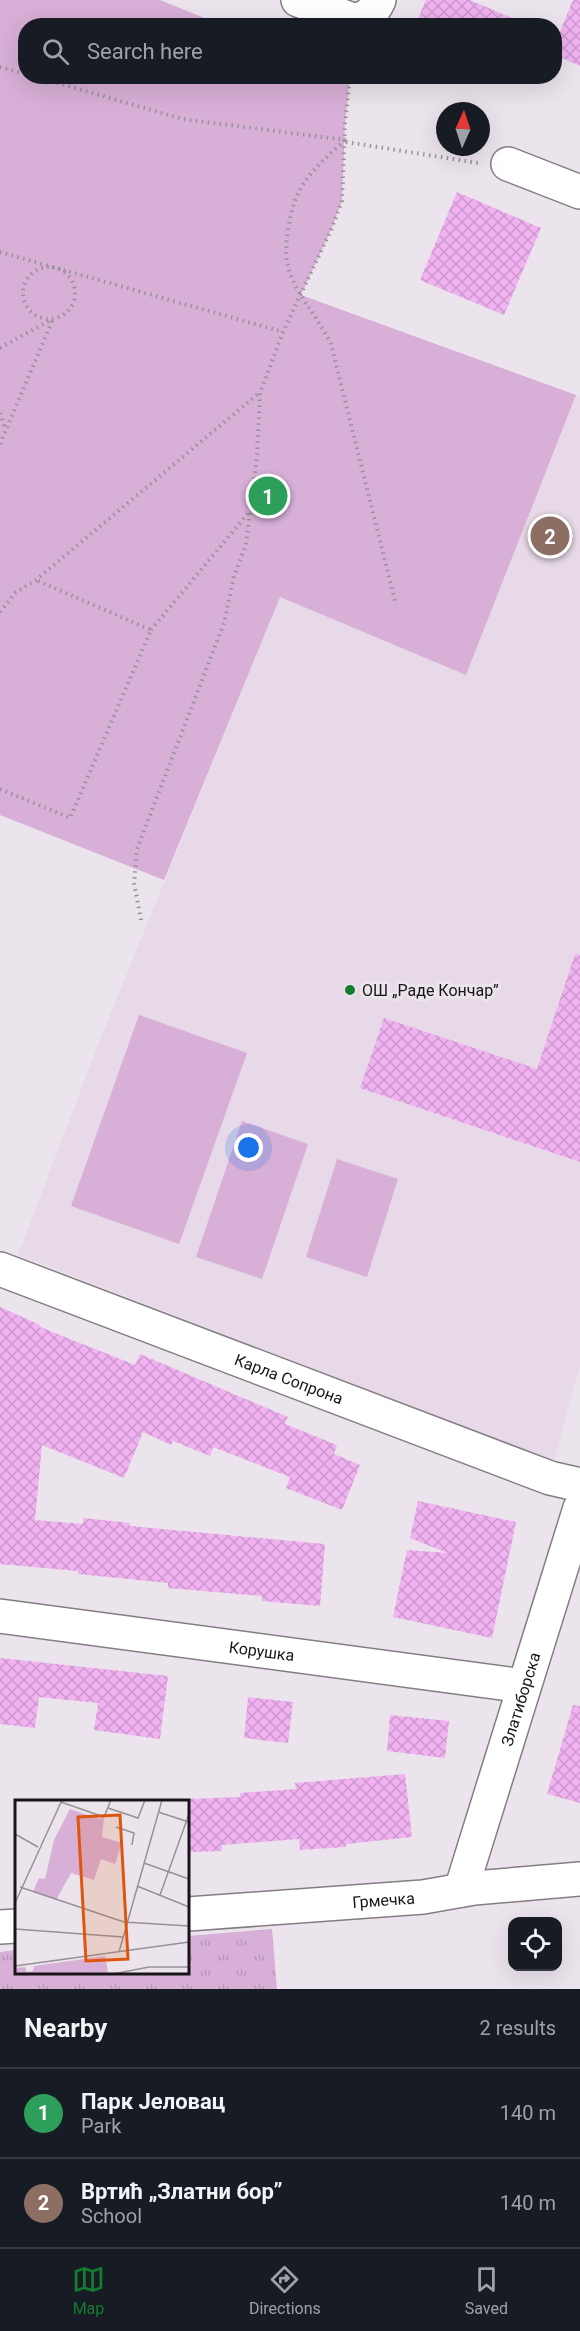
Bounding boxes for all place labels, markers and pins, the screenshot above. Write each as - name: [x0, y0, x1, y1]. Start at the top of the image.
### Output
- pin: 1: [248, 474, 288, 518]
- pin: 2: [530, 514, 570, 558]
- place label: ОШ „Раде Кончар”: [362, 981, 499, 1000]
- marker: ОШ „Раде Кончар”: [343, 983, 357, 997]

